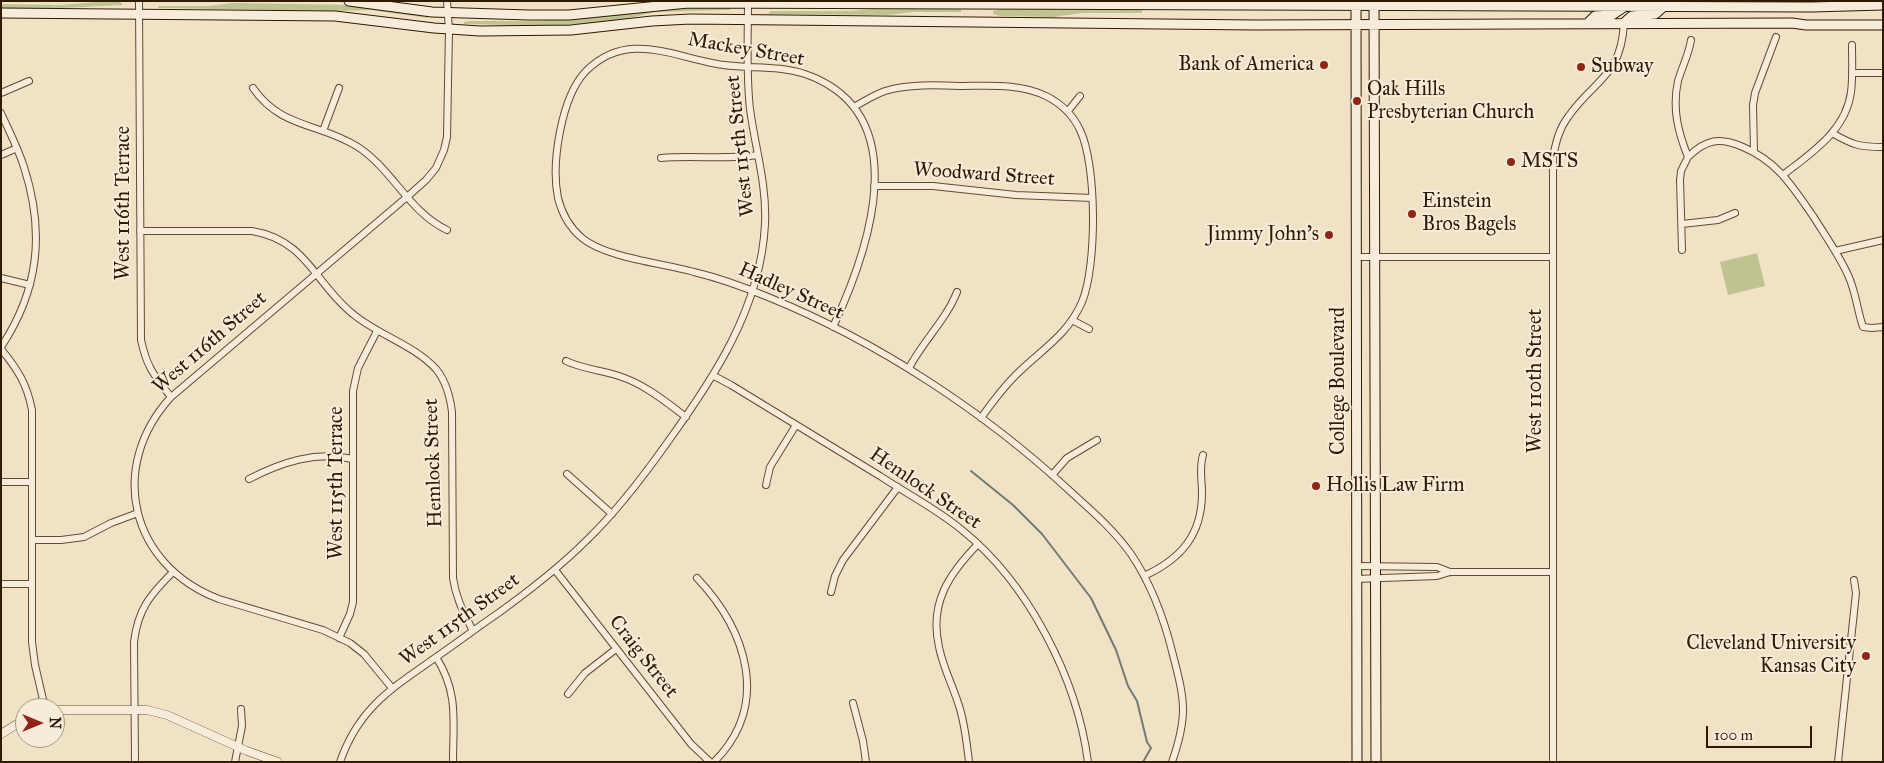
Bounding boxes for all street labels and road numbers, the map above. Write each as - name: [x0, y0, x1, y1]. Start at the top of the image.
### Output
- street label: Mackey Street: [686, 28, 806, 72]
- street label: West 115th Street: [722, 74, 760, 218]
- street label: West 116th Terrace: [112, 126, 136, 280]
- street label: Woodward Street: [913, 158, 1055, 192]
- street label: Hadley Street: [735, 258, 847, 326]
- street label: West 116th Street: [148, 287, 272, 399]
- street label: College Boulevard: [1327, 307, 1351, 455]
- street label: West 110th Street: [1524, 309, 1548, 453]
- street label: Hemlock Street: [420, 398, 448, 528]
- street label: West 115th Terrace: [325, 406, 349, 560]
- street label: Hemlock Street: [865, 443, 985, 535]
- street label: West 115th Street: [395, 568, 525, 672]
- street label: Craig Street: [603, 611, 683, 703]

